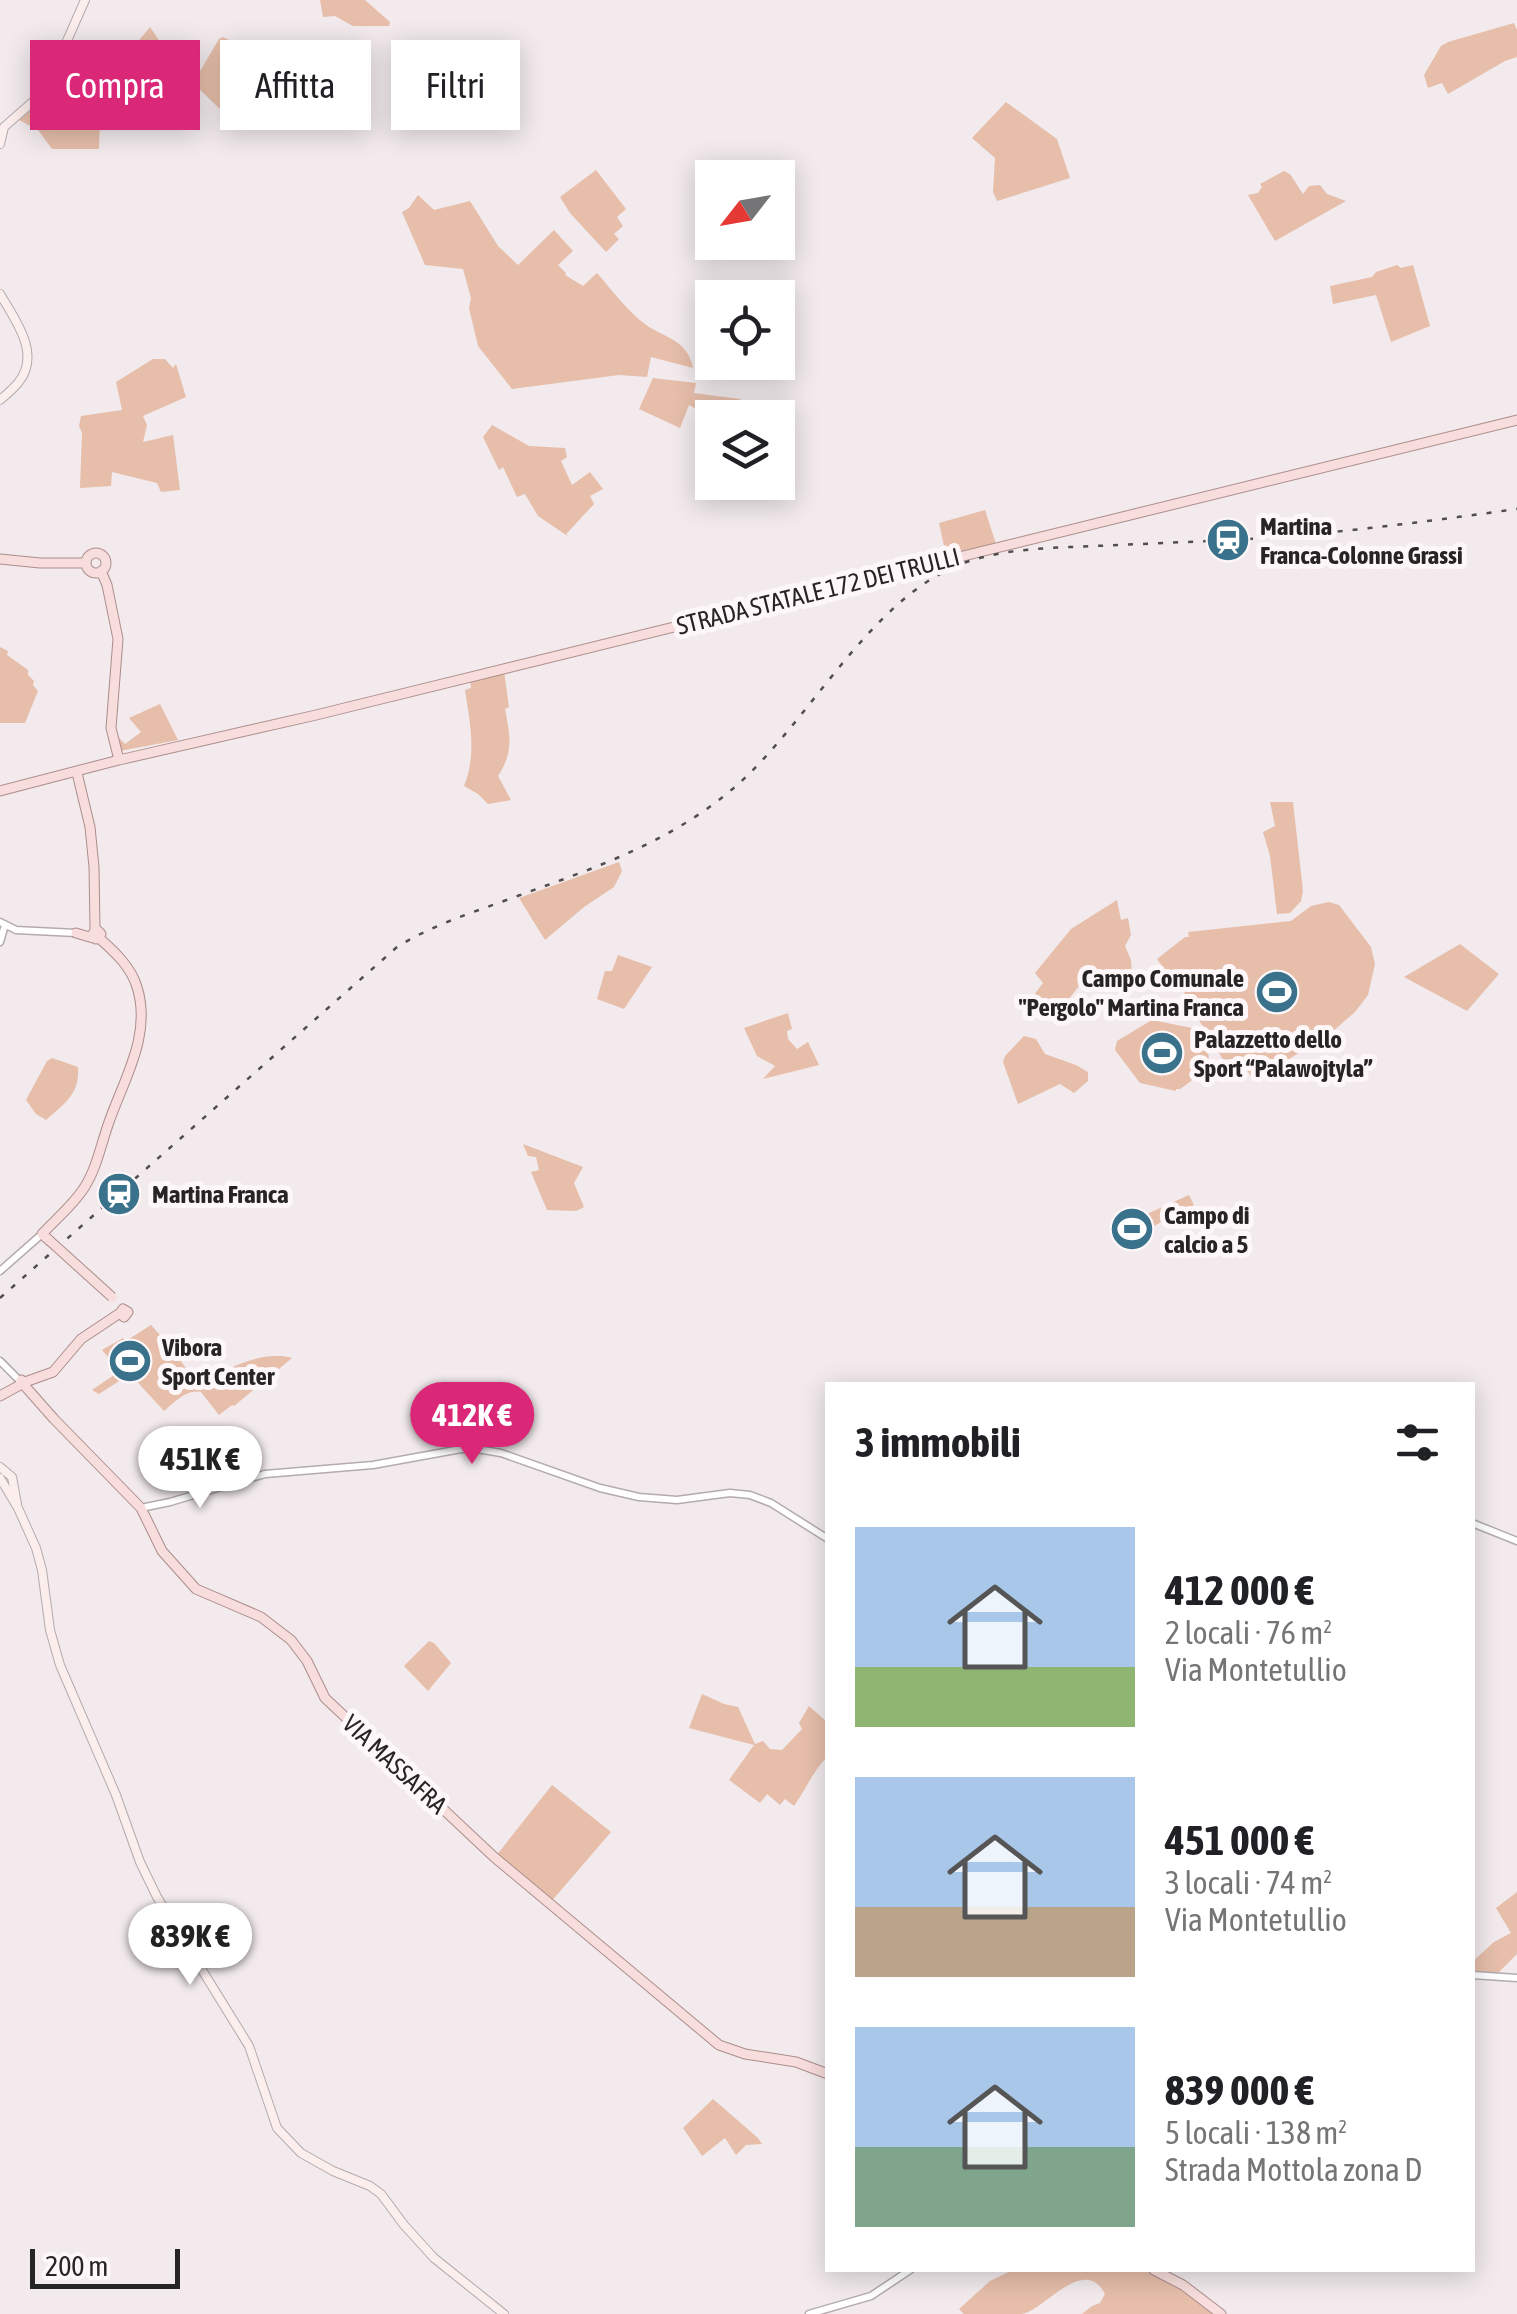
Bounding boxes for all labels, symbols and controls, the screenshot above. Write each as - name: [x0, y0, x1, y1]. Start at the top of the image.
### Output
- chip: Compra: [30, 40, 200, 130]
- chip: Affitta: [220, 40, 371, 130]
- chip: Filtri: [391, 40, 520, 130]
- north arrow: [695, 160, 795, 260]
- map controls: [695, 160, 795, 500]
- button: locate: [695, 280, 795, 380]
- button: layers: [695, 400, 795, 500]
- place label: Martina Franca-Colonne Grassi: [1260, 512, 1463, 569]
- station icon: Martina Franca-Colonne Grassi: [1205, 517, 1251, 563]
- street label: STRADA STATALE 172 DEI TRULLI: [674, 542, 962, 640]
- place label: Campo Comunale "Pergolo" Martina Franca: [1018, 964, 1244, 1021]
- sports icon: Campo Comunale "Pergolo" Martina Franca: [1254, 969, 1300, 1015]
- place label: Palazzetto dello Sport “Palawojtyla”: [1194, 1025, 1373, 1082]
- sports icon: Palazzetto dello Sport “Palawojtyla”: [1139, 1030, 1185, 1076]
- station icon: Martina Franca: [96, 1171, 142, 1217]
- place label: Martina Franca: [152, 1180, 289, 1208]
- place label: Campo di calcio a 5: [1164, 1201, 1250, 1258]
- sports icon: Campo di calcio a 5: [1109, 1206, 1155, 1252]
- place label: Vibora Sport Center: [161, 1333, 275, 1390]
- sports icon: Vibora Sport Center: [107, 1338, 153, 1384]
- pin: 412K €: [391, 1382, 553, 1467]
- text: 412K €: [432, 1396, 512, 1433]
- icon: filters: [1390, 1415, 1445, 1470]
- text: 3 immobili: [855, 1418, 1021, 1466]
- pin: 451K €: [119, 1426, 281, 1511]
- text: 451K €: [160, 1440, 240, 1477]
- text: 412 000 €: [1165, 1566, 1314, 1614]
- icon: home: [935, 1567, 1055, 1687]
- text: 2 locali · 76 m²: [1165, 1614, 1332, 1651]
- text: Via Montetullio: [1165, 1651, 1347, 1688]
- street label: VIA MASSAFRA: [337, 1709, 453, 1820]
- text: 451 000 €: [1165, 1816, 1314, 1864]
- icon: home: [935, 1817, 1055, 1937]
- text: 3 locali · 74 m²: [1165, 1864, 1332, 1901]
- text: Via Montetullio: [1165, 1901, 1347, 1938]
- pin: 839K €: [109, 1903, 271, 1988]
- text: 839K €: [150, 1917, 230, 1954]
- text: 839 000 €: [1165, 2066, 1314, 2114]
- icon: home: [935, 2067, 1055, 2187]
- text: 5 locali · 138 m²: [1165, 2114, 1347, 2151]
- text: Strada Mottola zona D: [1165, 2151, 1422, 2188]
- scale bar: [30, 2244, 180, 2288]
- text: 200 m: [45, 2250, 108, 2282]

